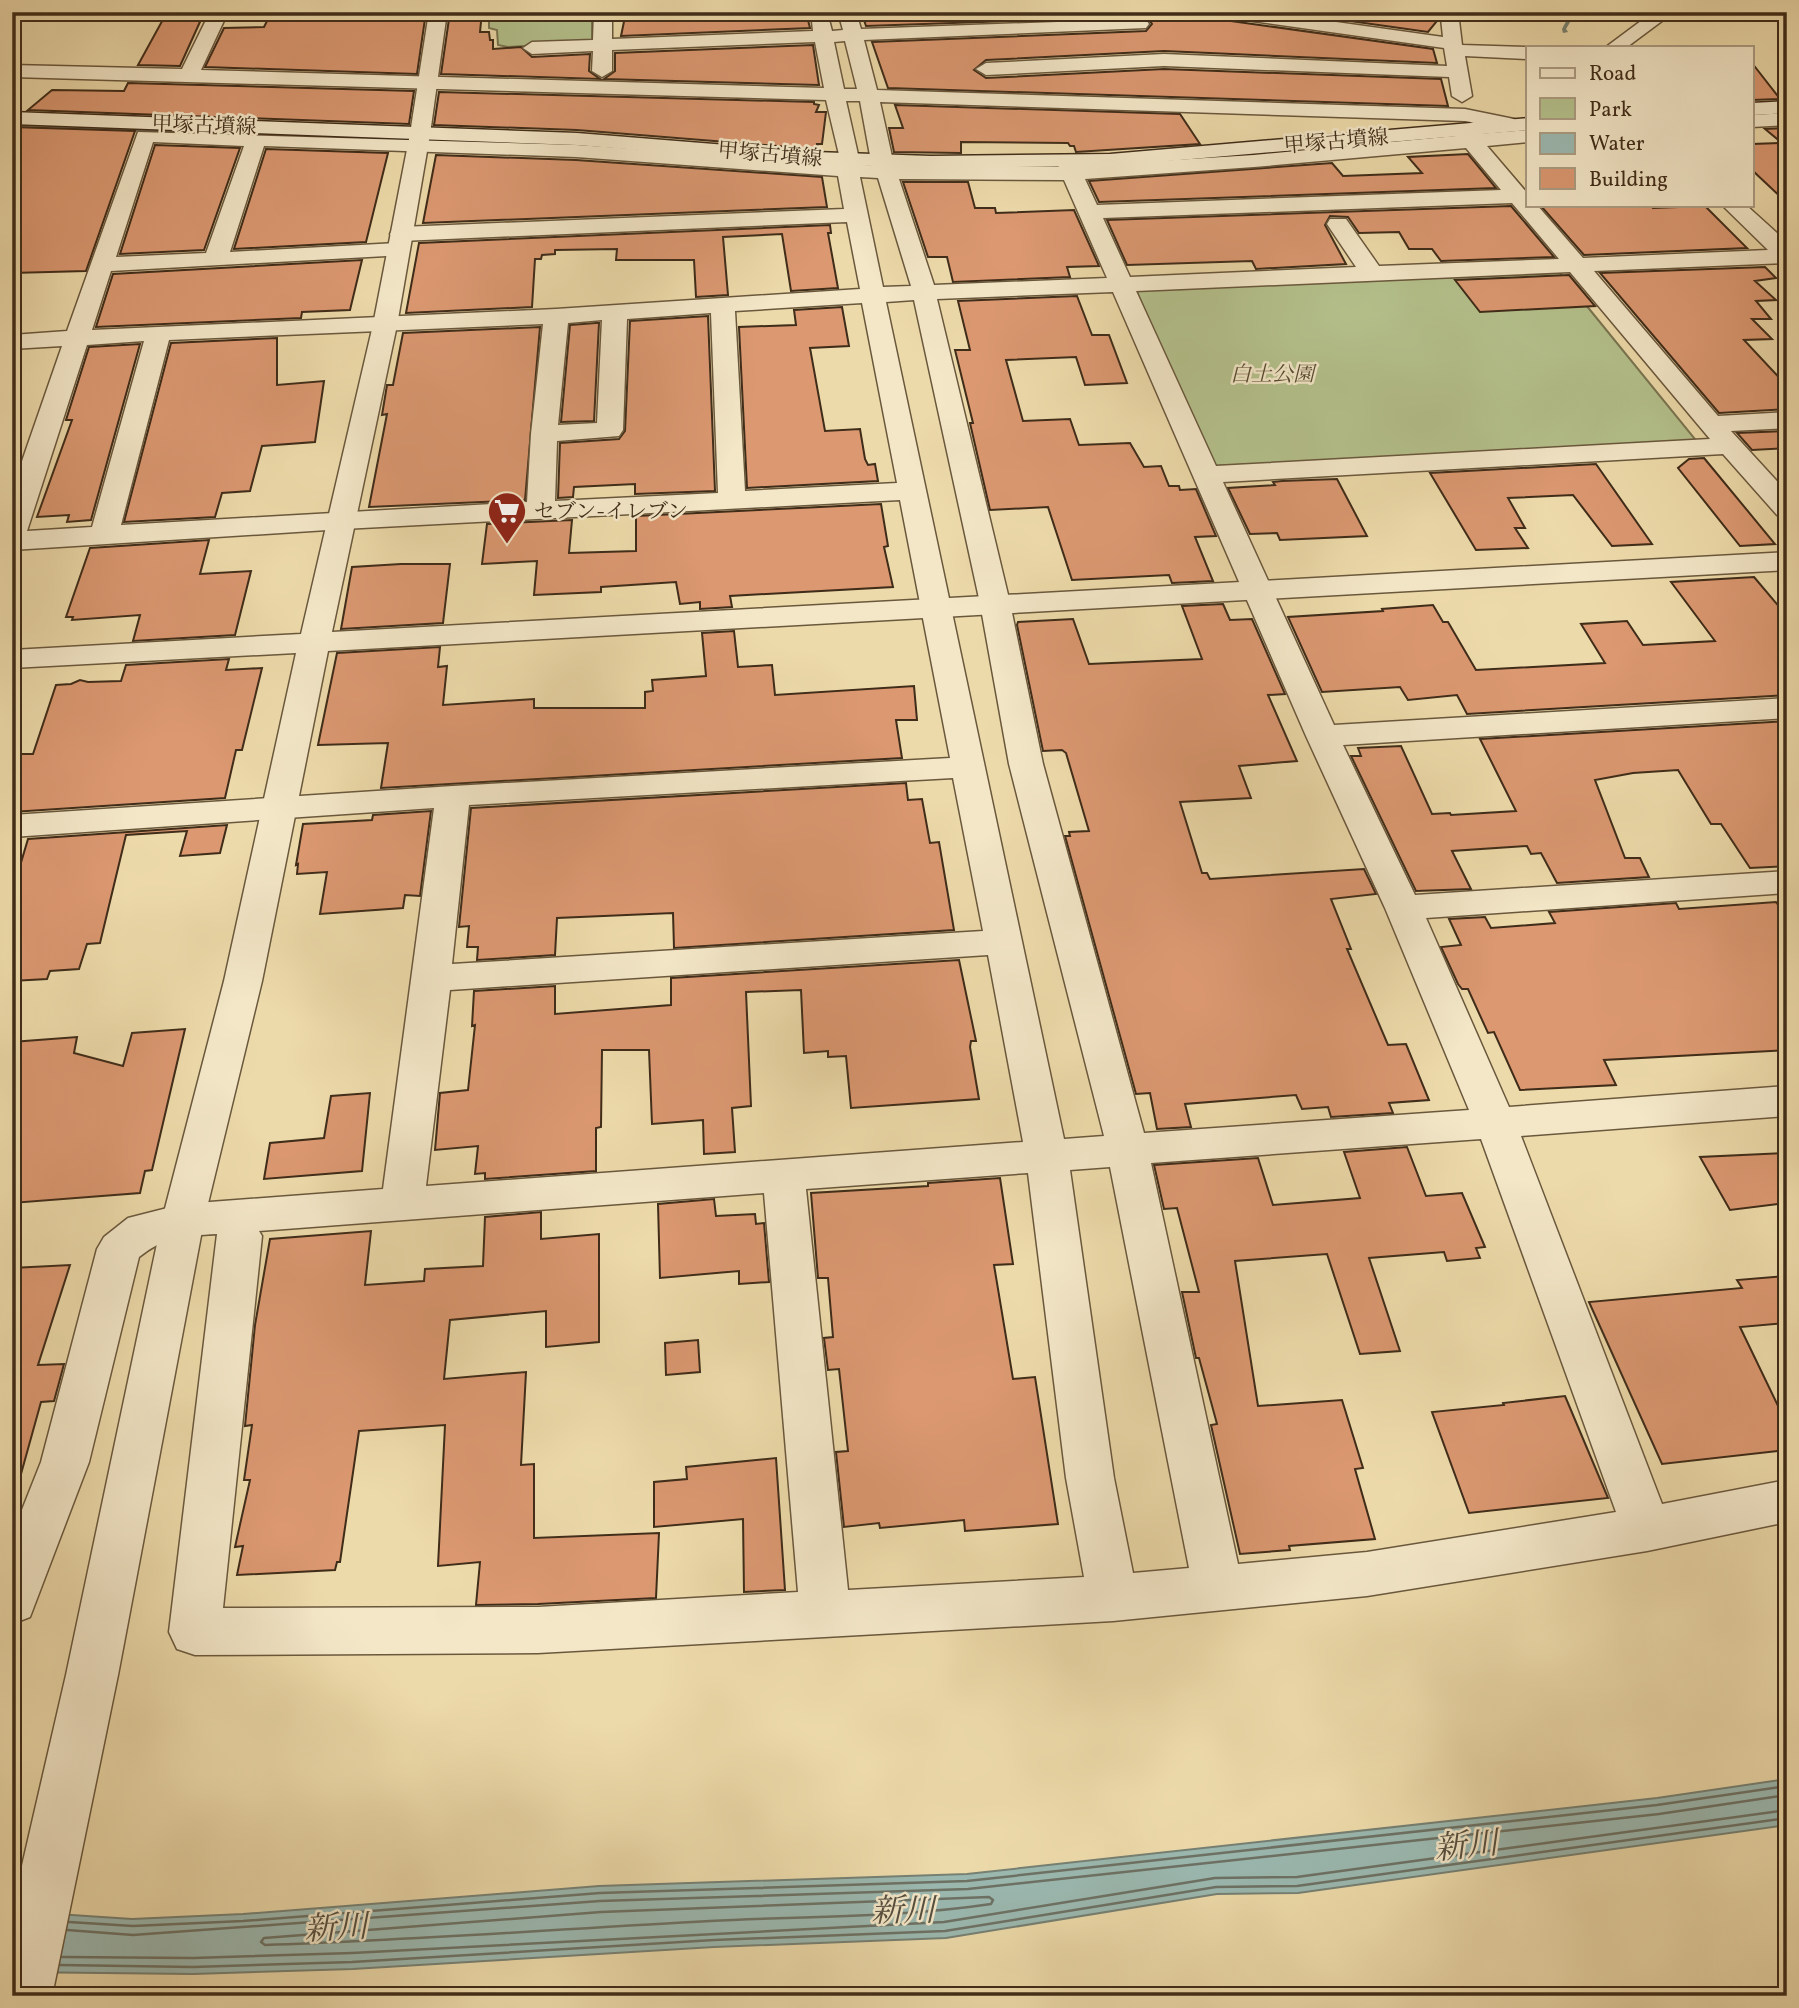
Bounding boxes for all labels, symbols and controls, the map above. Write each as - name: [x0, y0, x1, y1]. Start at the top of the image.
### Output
- legend: [1526, 46, 1754, 206]
- text: Road: [1589, 60, 1636, 89]
- text: Park: [1589, 96, 1632, 125]
- street label: 甲塚古墳線: [151, 110, 257, 143]
- street label: 甲塚古墳線: [1283, 123, 1390, 162]
- text: Water: [1589, 130, 1645, 159]
- street label: 甲塚古墳線: [716, 136, 823, 175]
- text: Building: [1589, 166, 1668, 195]
- park label: 白土公園: [1230, 361, 1317, 390]
- supermarket icon: セブン-イレブン: [486, 490, 528, 545]
- place label: セブン-イレブン: [534, 498, 688, 527]
- water label: 新川: [1432, 1822, 1503, 1873]
- water label: 新川: [871, 1890, 938, 1936]
- water label: 新川: [303, 1906, 372, 1954]

